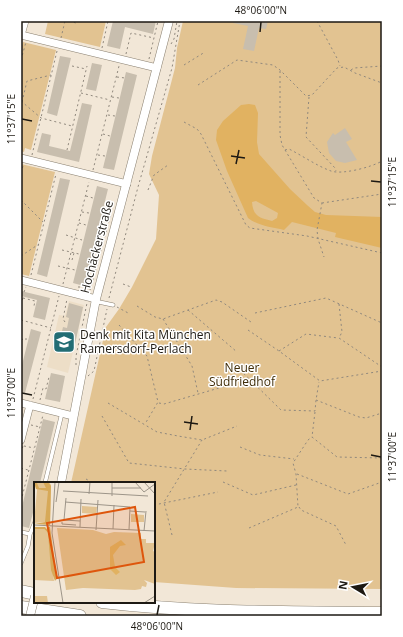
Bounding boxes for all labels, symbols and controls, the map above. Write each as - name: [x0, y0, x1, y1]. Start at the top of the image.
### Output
- text: 48°06'00"N: [235, 3, 287, 17]
- text: 11°37'15"E: [4, 94, 18, 144]
- text: 11°37'15"E: [385, 157, 399, 207]
- street label: Hochäckerstraße: [76, 198, 117, 295]
- place label: Denk mit Kita München Ramersdorf-Perlach: [80, 326, 211, 357]
- school or university icon: Denk mit Kita München Ramersdorf-Perlach: [51, 329, 77, 355]
- park label: Neuer Südfriedhof: [209, 359, 276, 390]
- text: 11°37'00"E: [4, 368, 18, 418]
- text: 11°37'00"E: [385, 432, 399, 482]
- inset map: [34, 482, 155, 603]
- north arrow: [333, 567, 373, 607]
- text: N: [334, 579, 351, 591]
- text: 48°06'00"N: [131, 619, 183, 633]

